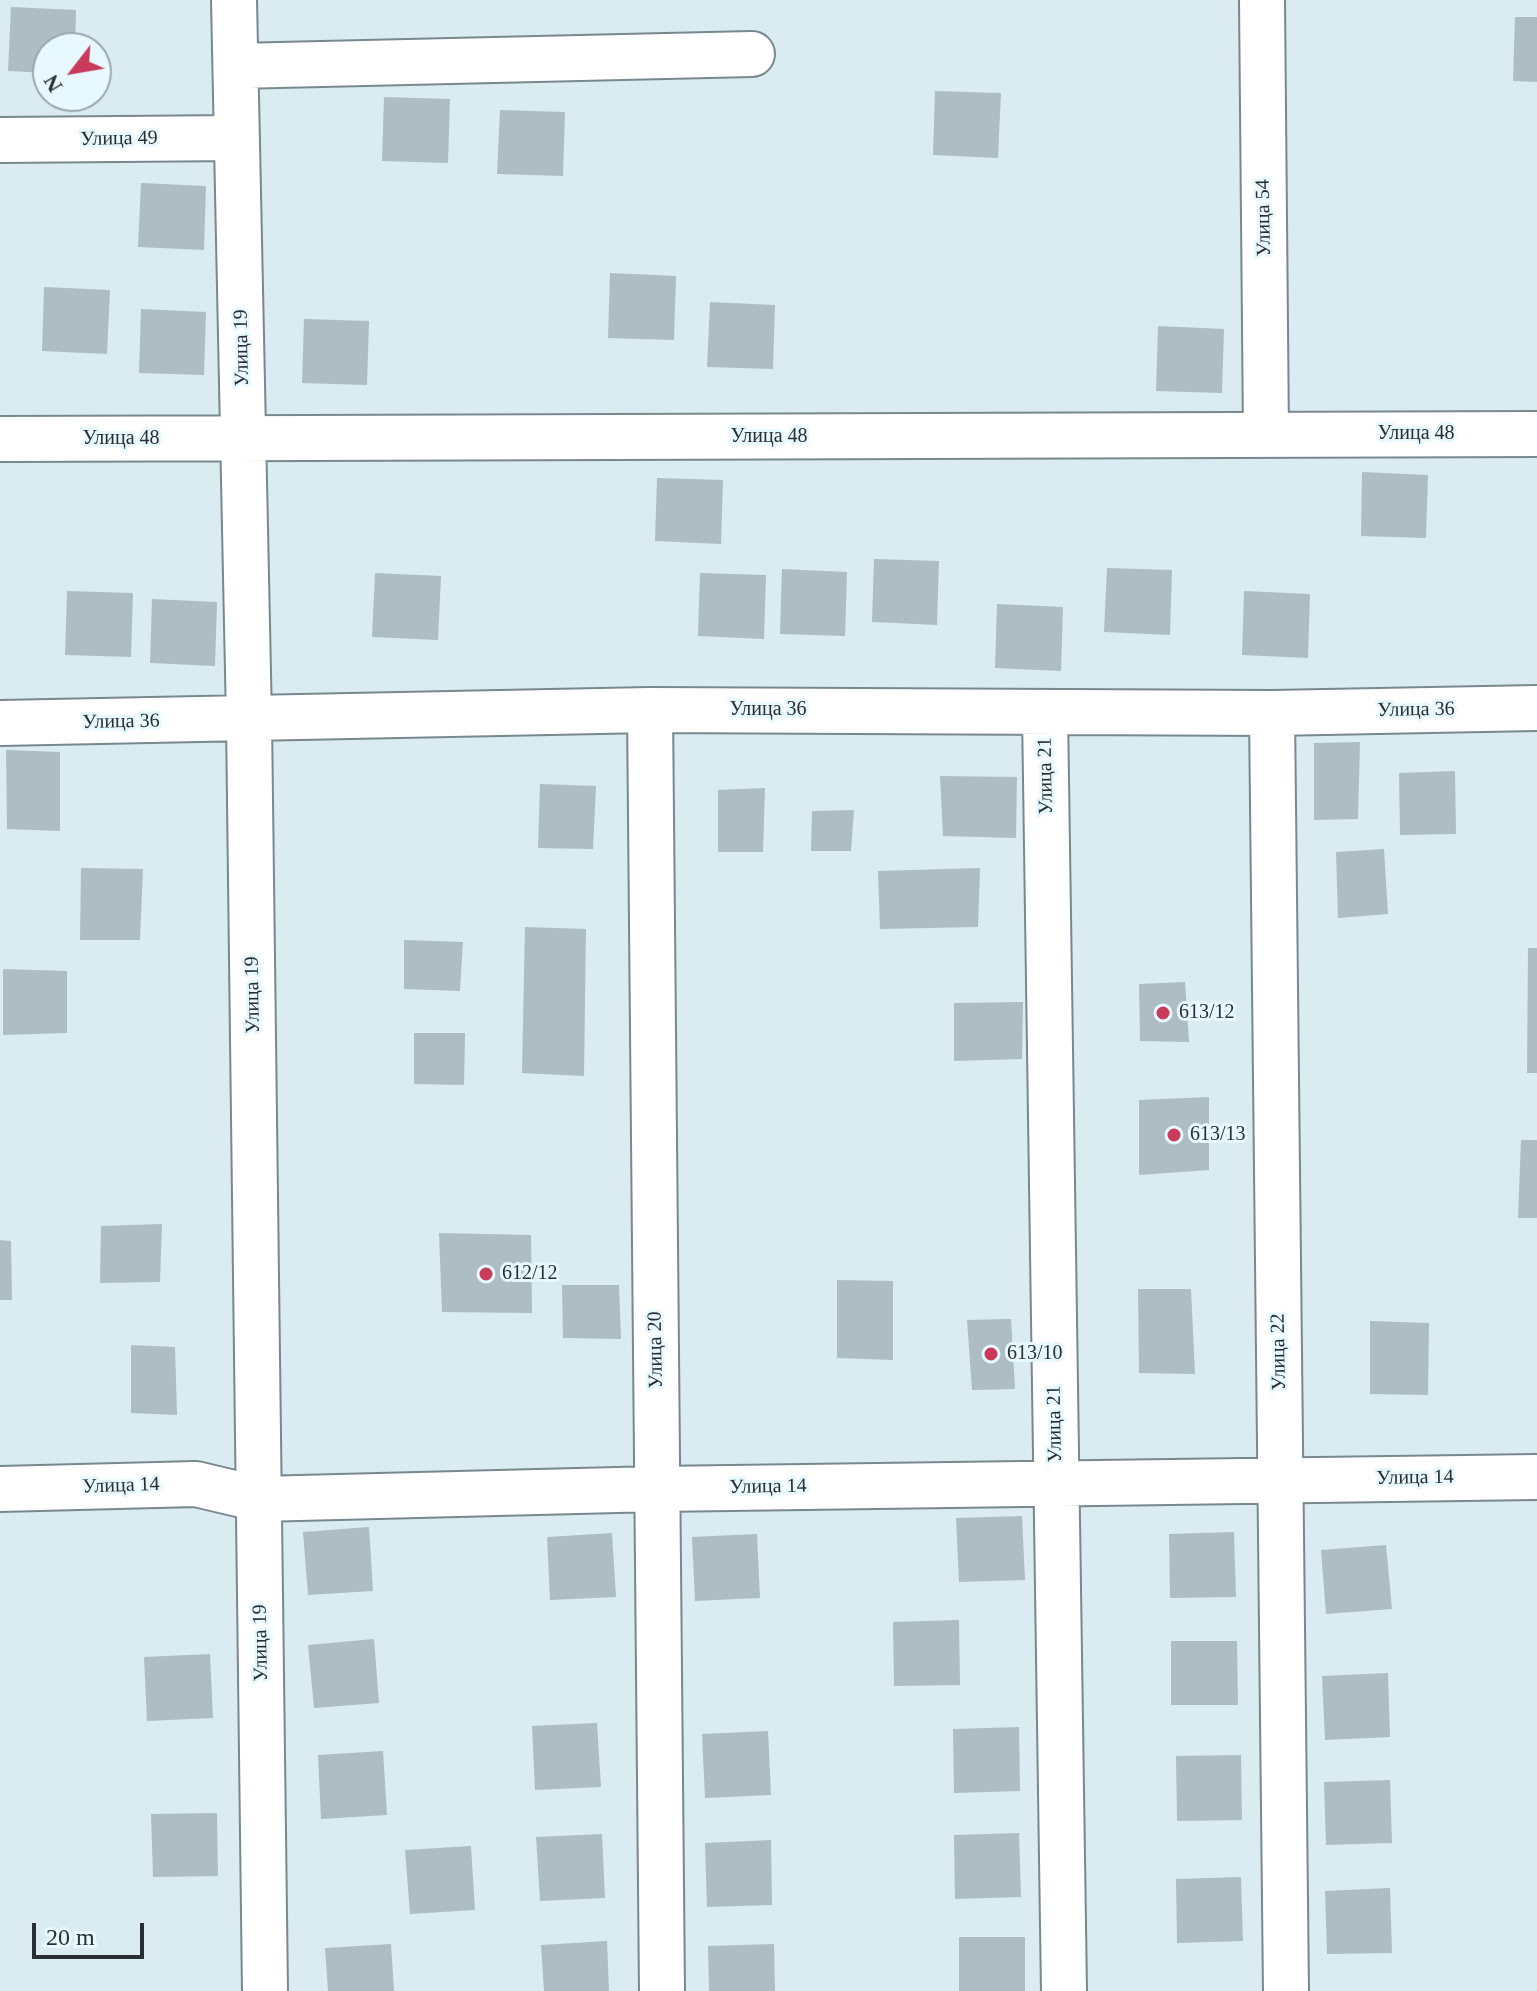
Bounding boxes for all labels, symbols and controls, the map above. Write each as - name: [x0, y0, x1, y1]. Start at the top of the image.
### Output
- north arrow: [32, 32, 112, 112]
- text: N: [38, 70, 68, 97]
- street label: Улица 49: [80, 126, 158, 152]
- street label: Улица 54: [1251, 179, 1277, 257]
- street label: Улица 19: [229, 309, 255, 387]
- street label: Улица 48: [1377, 422, 1455, 446]
- street label: Улица 48: [730, 425, 808, 449]
- street label: Улица 48: [82, 427, 160, 451]
- street label: Улица 36: [1377, 697, 1455, 723]
- street label: Улица 36: [729, 698, 807, 722]
- street label: Улица 36: [82, 709, 160, 735]
- street label: Улица 21: [1033, 737, 1059, 815]
- street label: Улица 19: [240, 956, 266, 1034]
- place label: 613/12: [1179, 1001, 1235, 1025]
- marker: 613/12: [1154, 1004, 1172, 1022]
- place label: 613/13: [1190, 1123, 1246, 1147]
- marker: 613/13: [1165, 1126, 1183, 1144]
- place label: 612/12: [502, 1262, 558, 1286]
- marker: 612/12: [477, 1265, 495, 1283]
- street label: Улица 20: [643, 1311, 669, 1389]
- street label: Улица 22: [1266, 1313, 1292, 1391]
- place label: 613/10: [1007, 1342, 1063, 1366]
- marker: 613/10: [982, 1345, 1000, 1363]
- street label: Улица 21: [1042, 1385, 1068, 1463]
- street label: Улица 14: [1376, 1465, 1454, 1491]
- street label: Улица 14: [82, 1473, 160, 1499]
- street label: Улица 14: [729, 1474, 807, 1500]
- street label: Улица 19: [248, 1604, 274, 1682]
- scale bar: [36, 1907, 148, 1957]
- text: 20 m: [46, 1924, 95, 1950]

